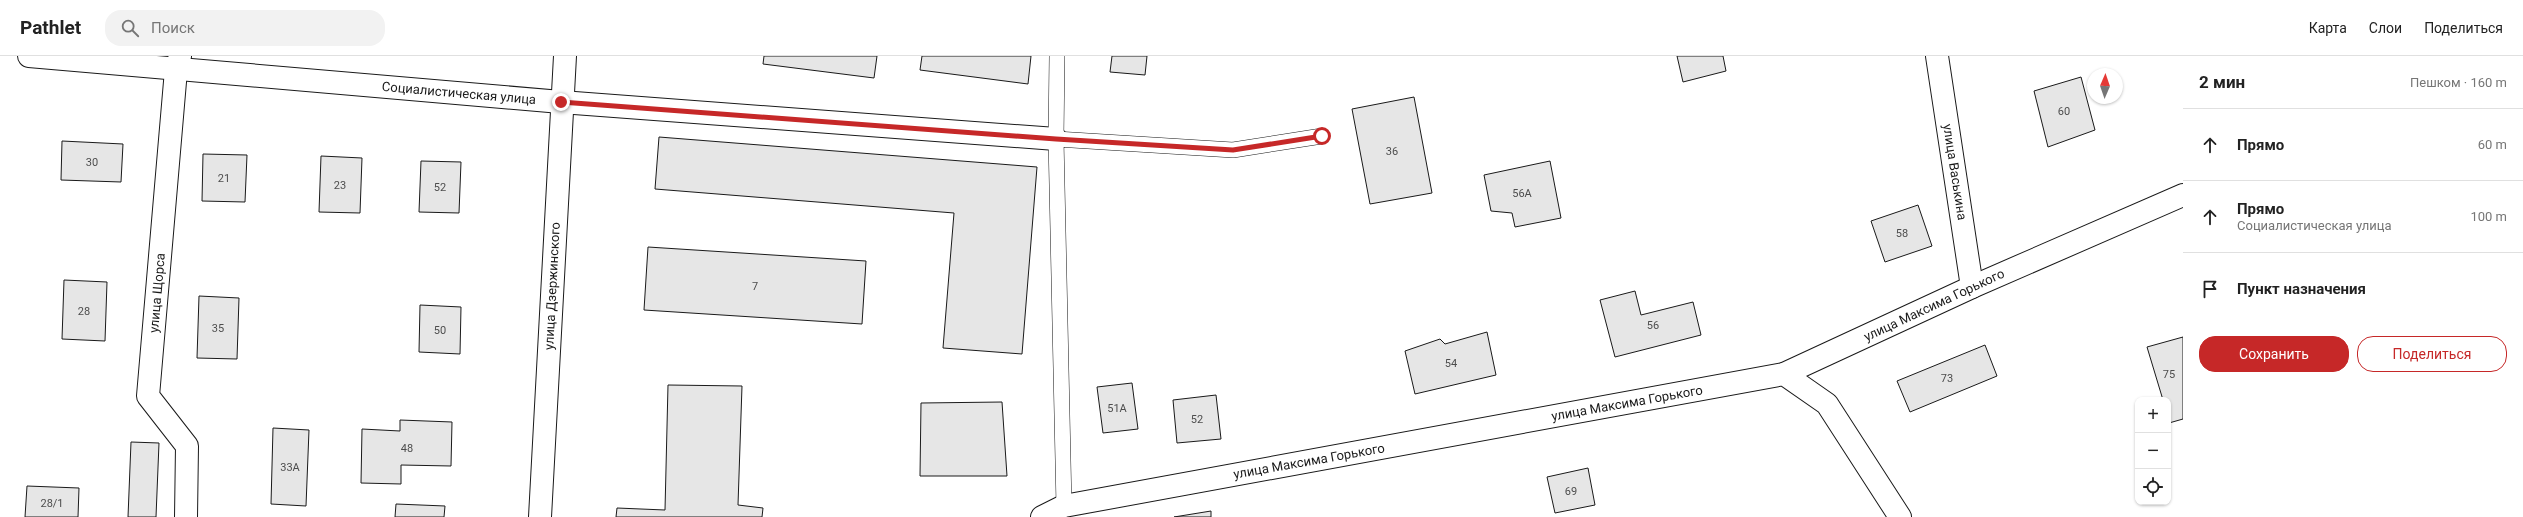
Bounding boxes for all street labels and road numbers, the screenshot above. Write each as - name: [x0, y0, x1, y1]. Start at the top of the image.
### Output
- street label: Социалистическая улица: [381, 79, 537, 107]
- street label: улица Васькина: [1940, 123, 1970, 221]
- street label: улица Дзержинского: [541, 222, 563, 350]
- street label: улица Щорса: [146, 252, 168, 334]
- street label: улица Максима Горького: [1861, 266, 2007, 344]
- street label: улица Максима Горького: [1550, 382, 1704, 424]
- street label: улица Максима Горького: [1232, 440, 1386, 482]

